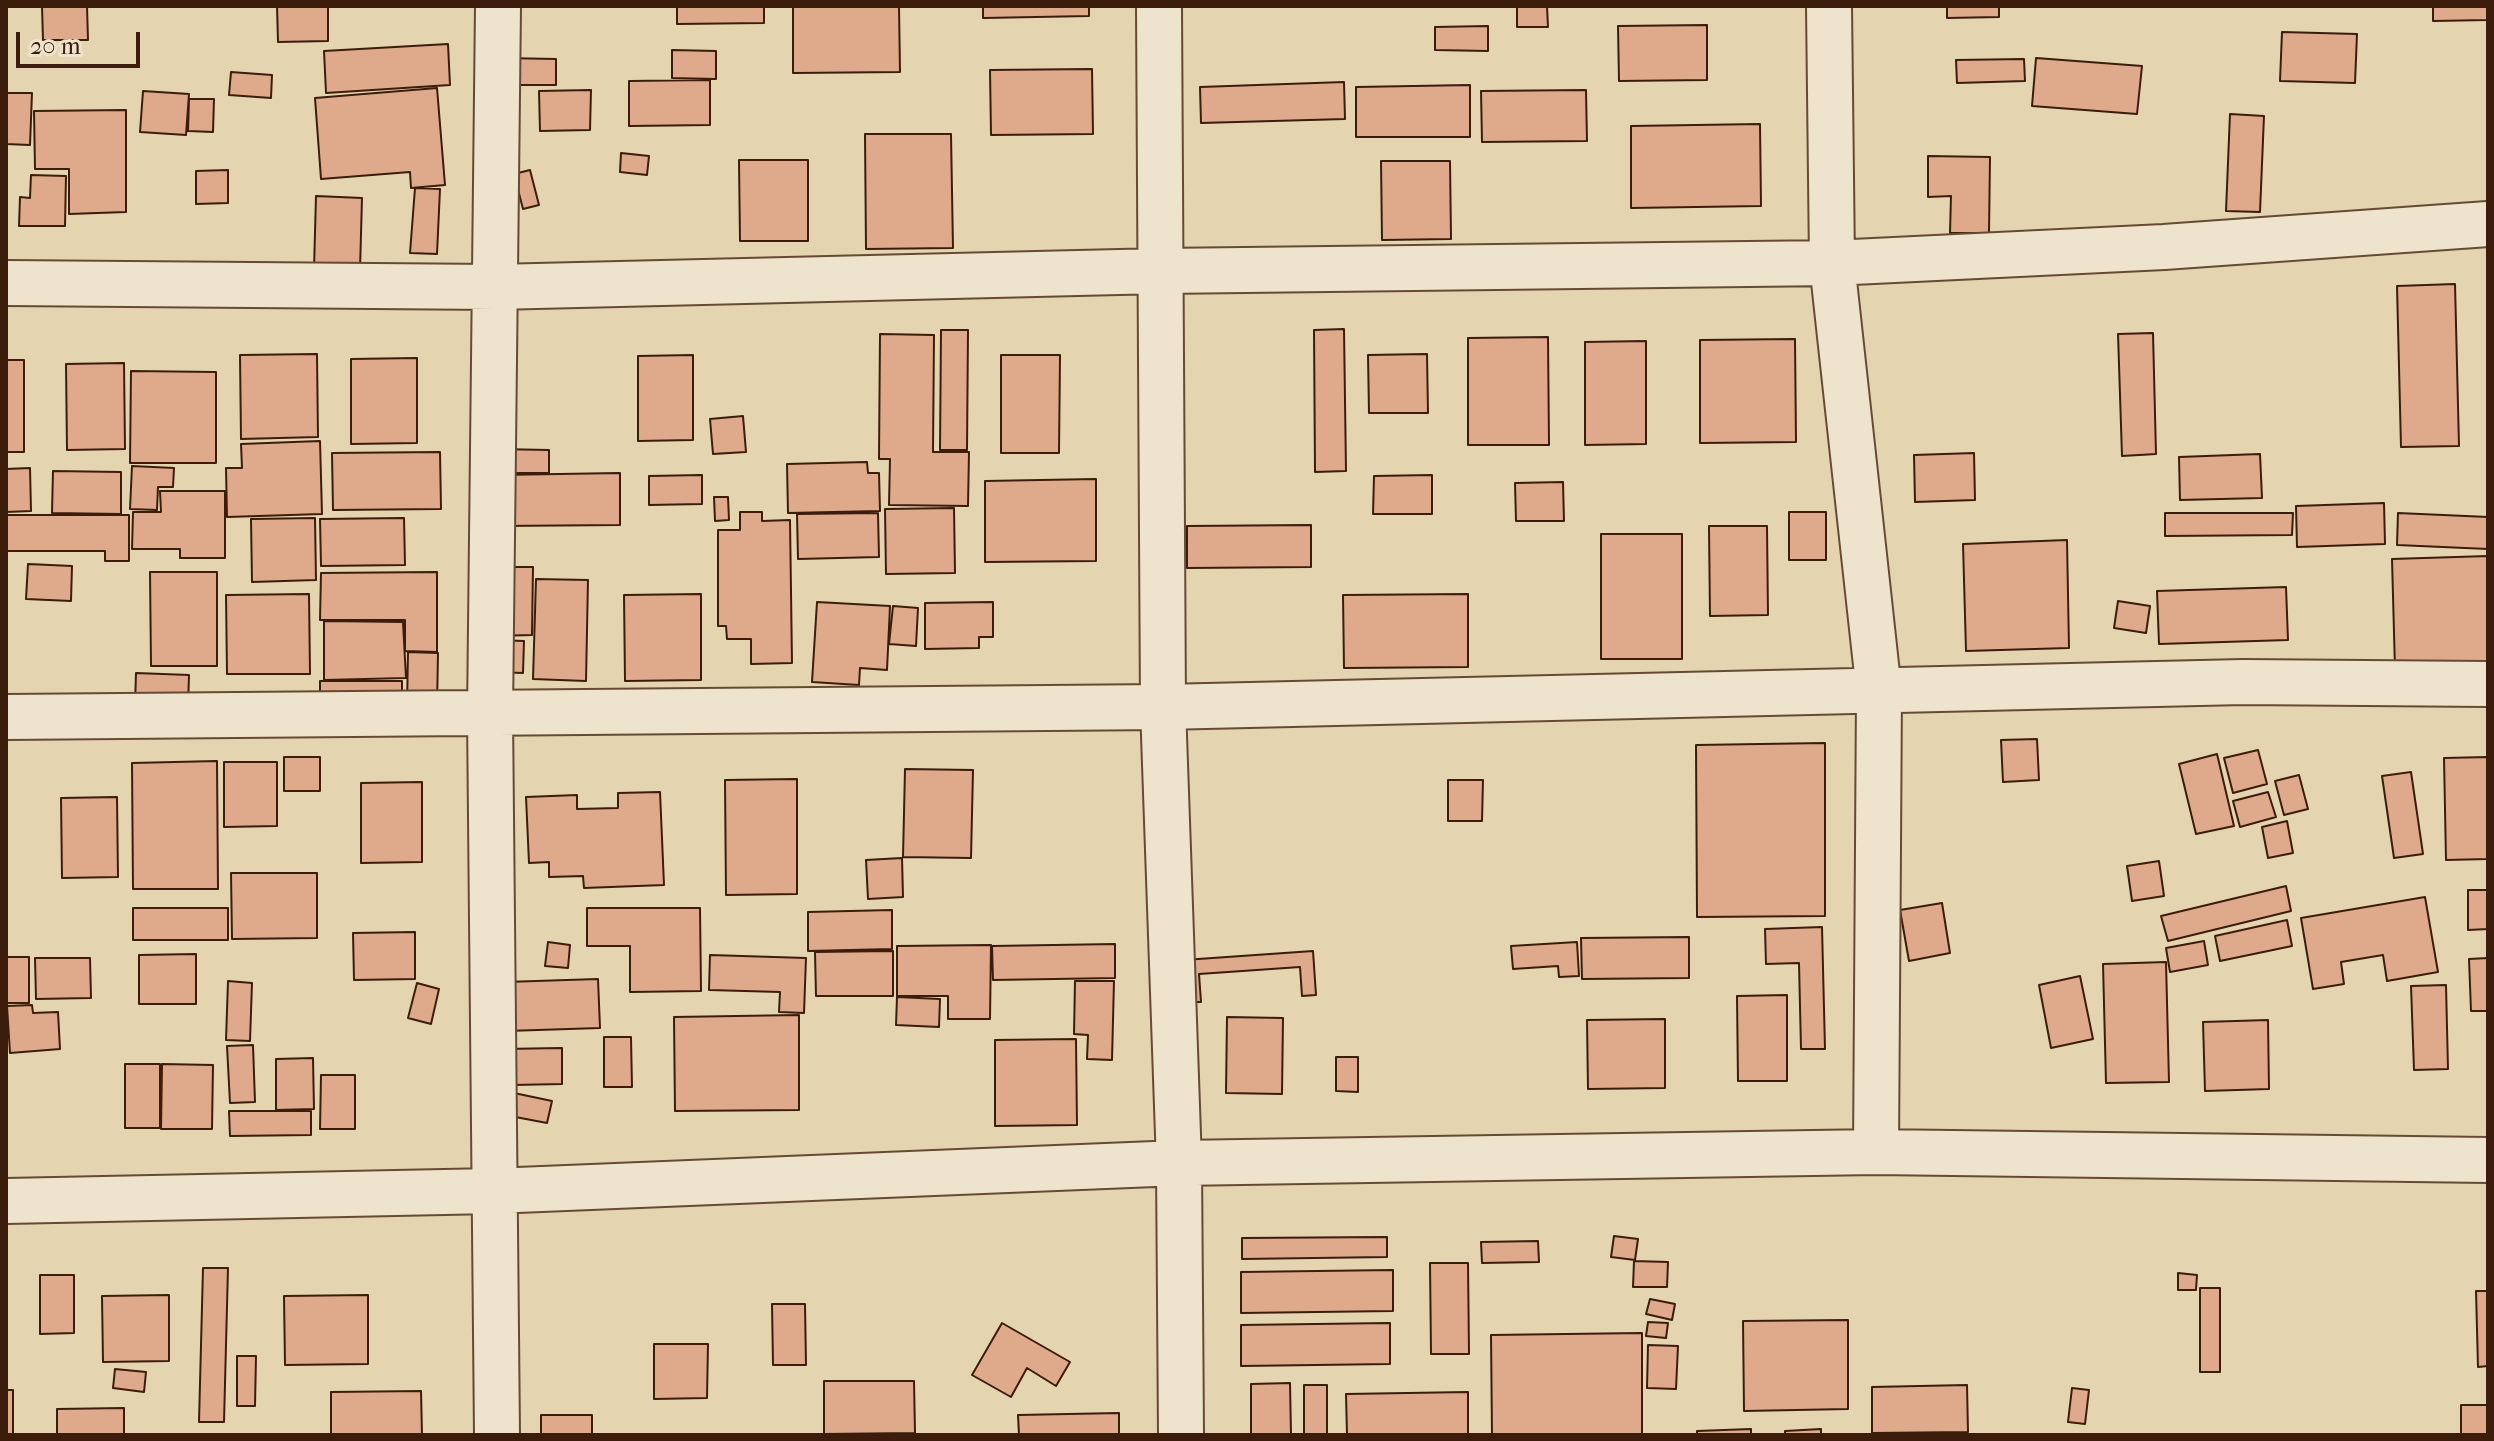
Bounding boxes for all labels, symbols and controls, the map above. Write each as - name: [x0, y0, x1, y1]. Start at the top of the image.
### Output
- scale bar: [20, 16, 144, 66]
- text: 20 m: [30, 32, 81, 60]

